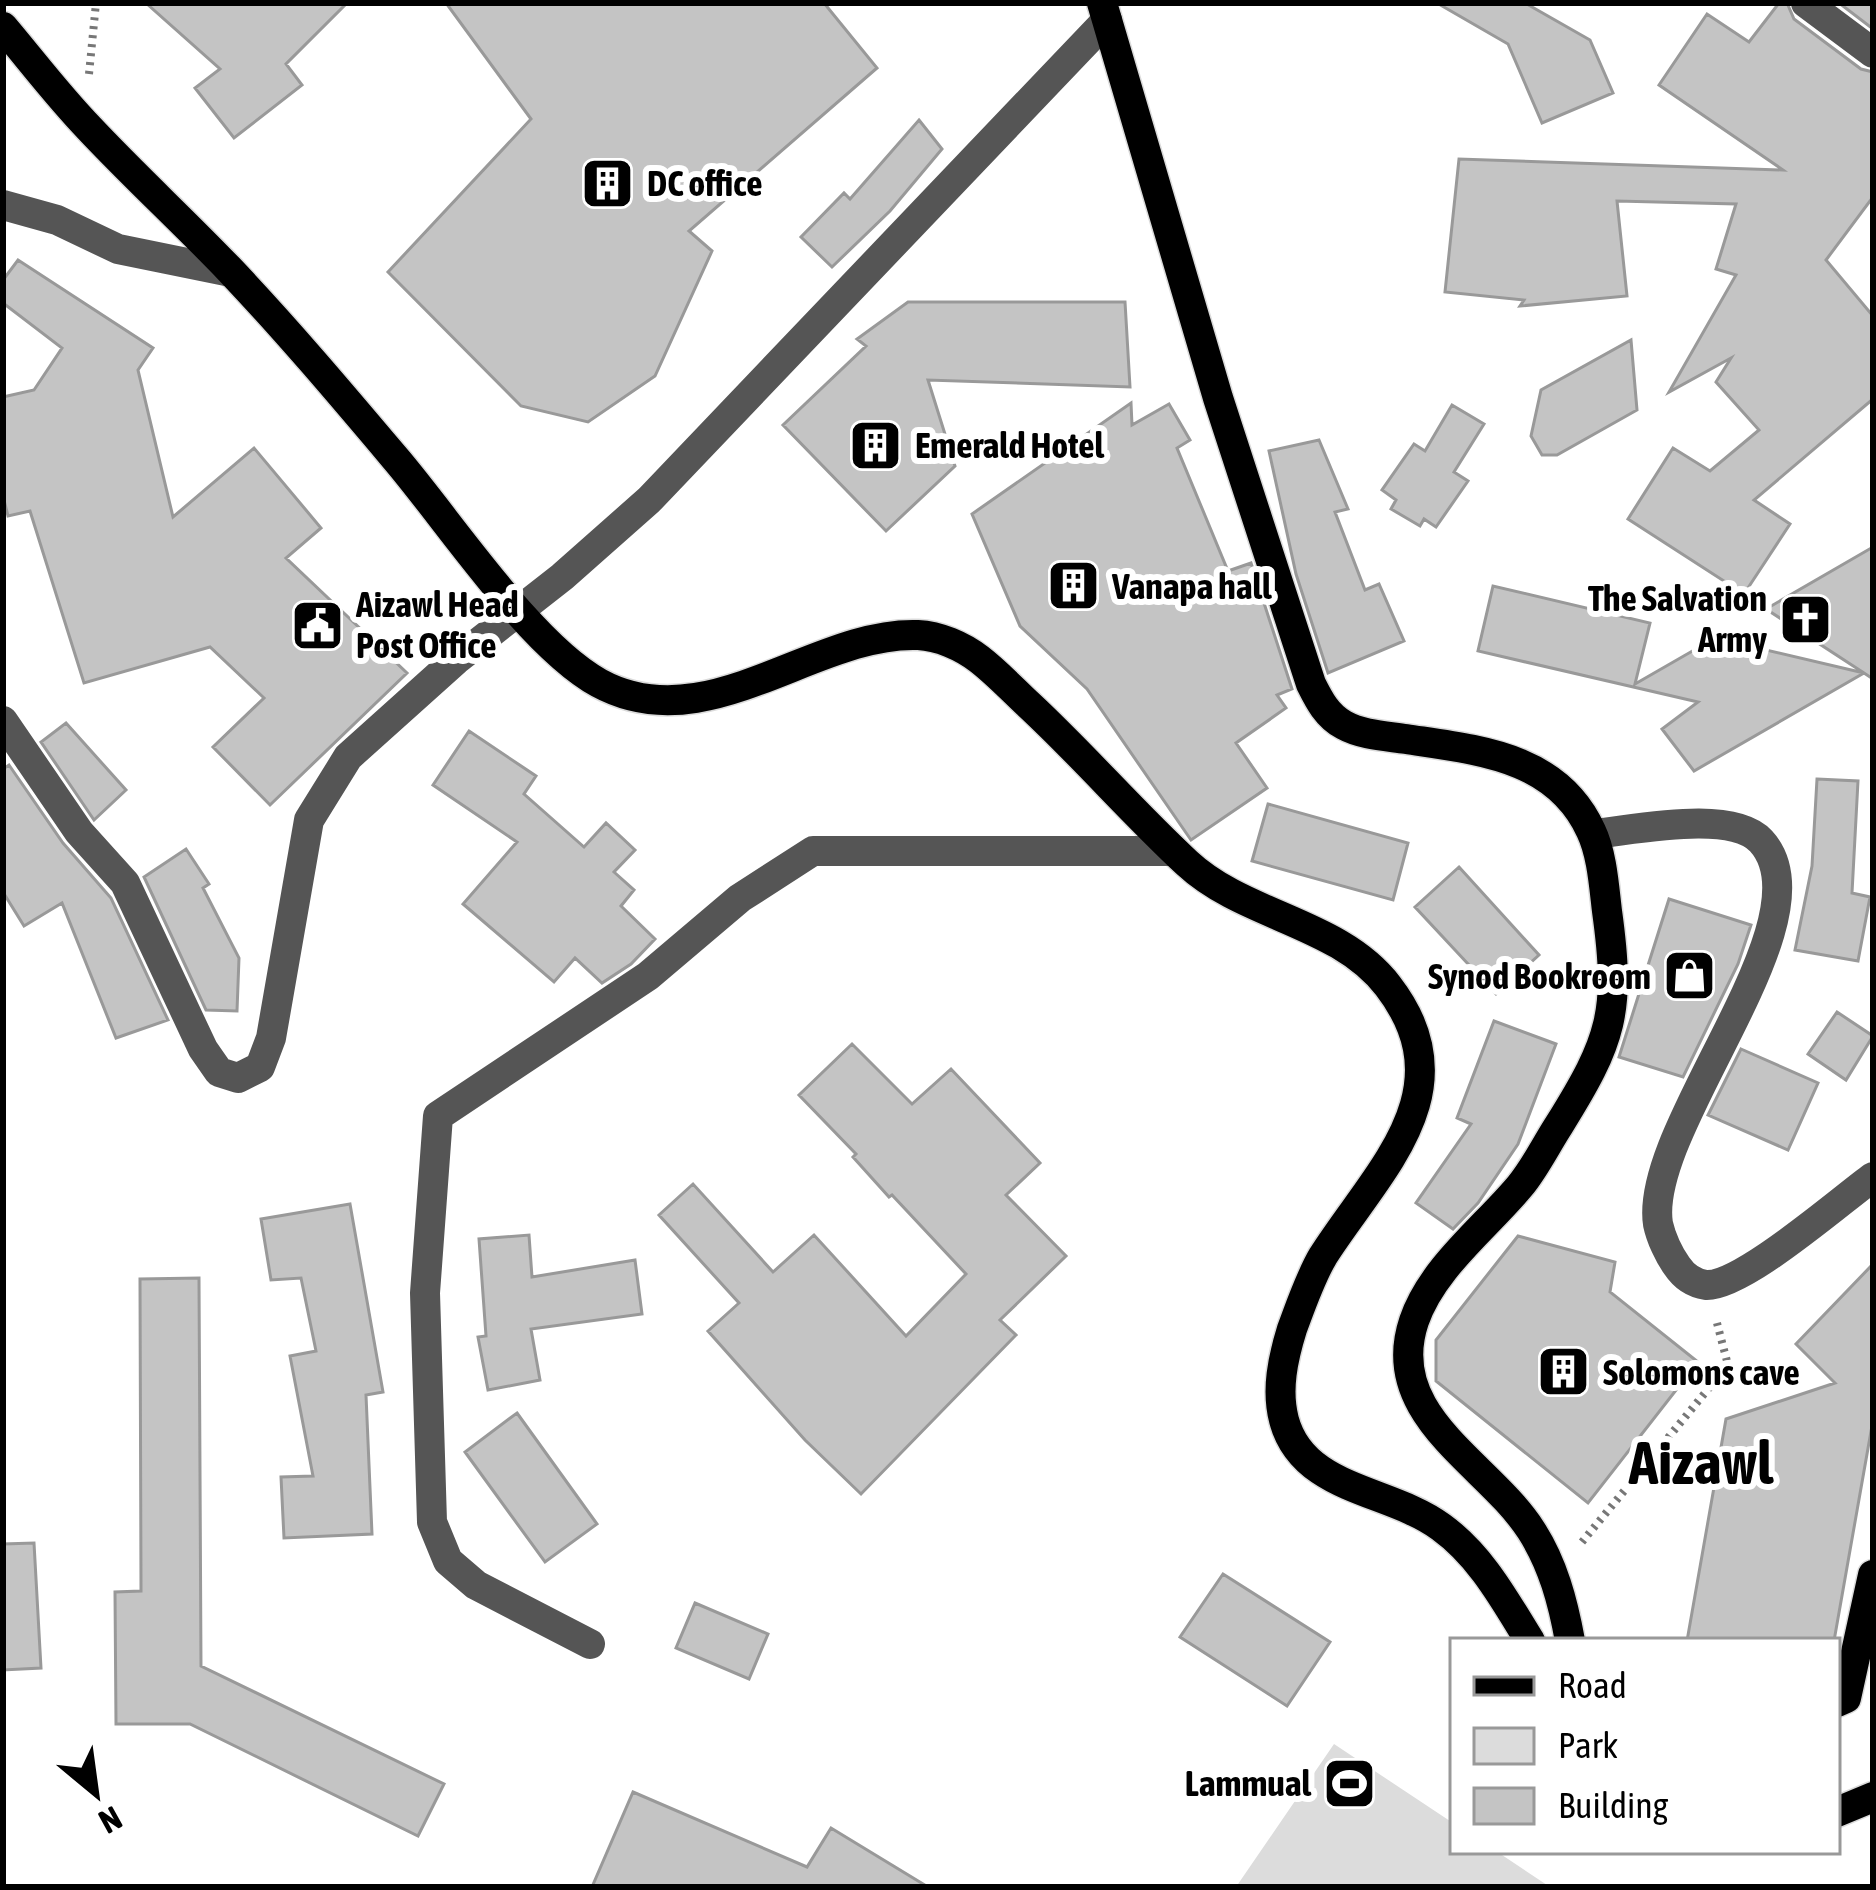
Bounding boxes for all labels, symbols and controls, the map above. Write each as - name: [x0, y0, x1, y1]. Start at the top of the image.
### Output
- building icon: DC office: [580, 155, 636, 211]
- place label: DC office: [647, 162, 763, 204]
- building icon: Emerald Hotel: [848, 417, 904, 473]
- place label: Emerald Hotel: [915, 424, 1105, 466]
- building icon: Vanapa hall: [1045, 558, 1101, 614]
- place label: Vanapa hall: [1111, 565, 1272, 607]
- place label: The Salvation Army: [1588, 577, 1767, 660]
- place label: Aizawl Head Post Office: [355, 583, 519, 666]
- church icon: The Salvation Army: [1778, 591, 1834, 647]
- public building icon: Aizawl Head Post Office: [289, 597, 345, 653]
- shop icon: Synod Bookroom: [1662, 948, 1718, 1004]
- place label: Synod Bookroom: [1428, 955, 1651, 997]
- building icon: Solomons cave: [1536, 1344, 1592, 1400]
- place label: Solomons cave: [1603, 1351, 1800, 1393]
- district label: Aizawl: [1628, 1428, 1774, 1497]
- legend: [1450, 1638, 1840, 1854]
- text: Road: [1558, 1664, 1627, 1706]
- text: Park: [1558, 1724, 1618, 1766]
- north arrow: [36, 1734, 156, 1854]
- sports icon: Lammual: [1322, 1755, 1378, 1811]
- place label: Lammual: [1185, 1762, 1311, 1804]
- text: Building: [1558, 1784, 1669, 1826]
- text: N: [93, 1799, 128, 1842]

